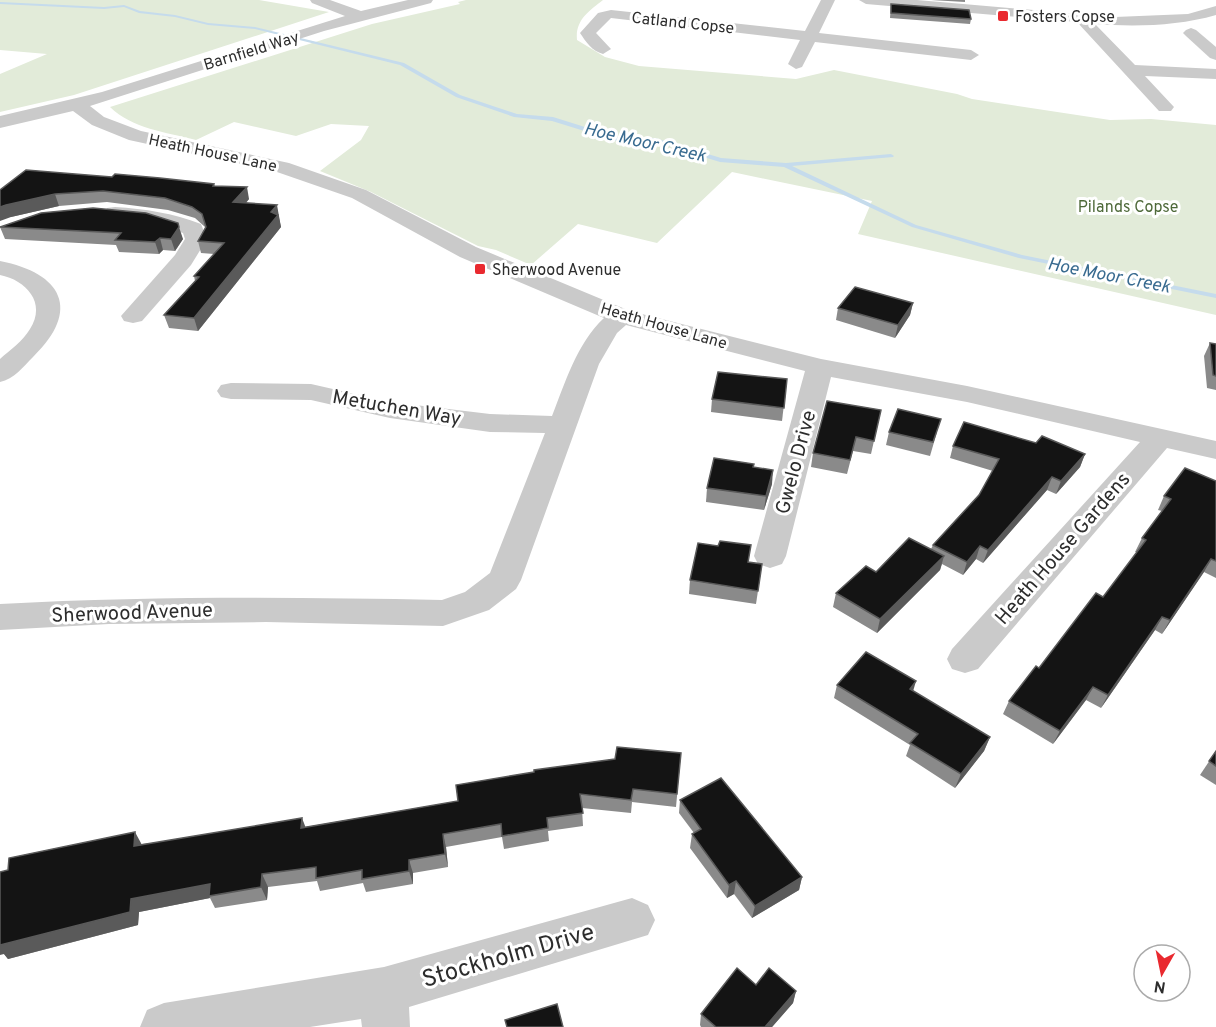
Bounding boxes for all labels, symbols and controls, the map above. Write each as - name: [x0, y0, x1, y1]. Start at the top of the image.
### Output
- place label: Fosters Copse: [1015, 8, 1115, 28]
- street label: Catland Copse: [630, 9, 735, 39]
- marker: Fosters Copse: [996, 9, 1010, 23]
- street label: Barnfield Way: [201, 28, 302, 76]
- water label: Hoe Moor Creek: [582, 118, 709, 169]
- street label: Heath House Lane: [147, 131, 279, 177]
- park label: Pilands Copse: [1078, 198, 1178, 218]
- water label: Hoe Moor Creek: [1046, 253, 1173, 300]
- place label: Sherwood Avenue: [492, 261, 621, 281]
- marker: Sherwood Avenue: [473, 262, 487, 276]
- street label: Heath House Lane: [598, 299, 729, 355]
- street label: Metuchen Way: [330, 385, 463, 433]
- street label: Gwelo Drive: [771, 408, 823, 517]
- street label: Heath House Gardens: [990, 468, 1137, 631]
- street label: Sherwood Avenue: [51, 598, 213, 630]
- street label: Stockholm Drive: [419, 918, 598, 996]
- north arrow: [1132, 943, 1192, 1003]
- text: N: [1153, 975, 1167, 997]

